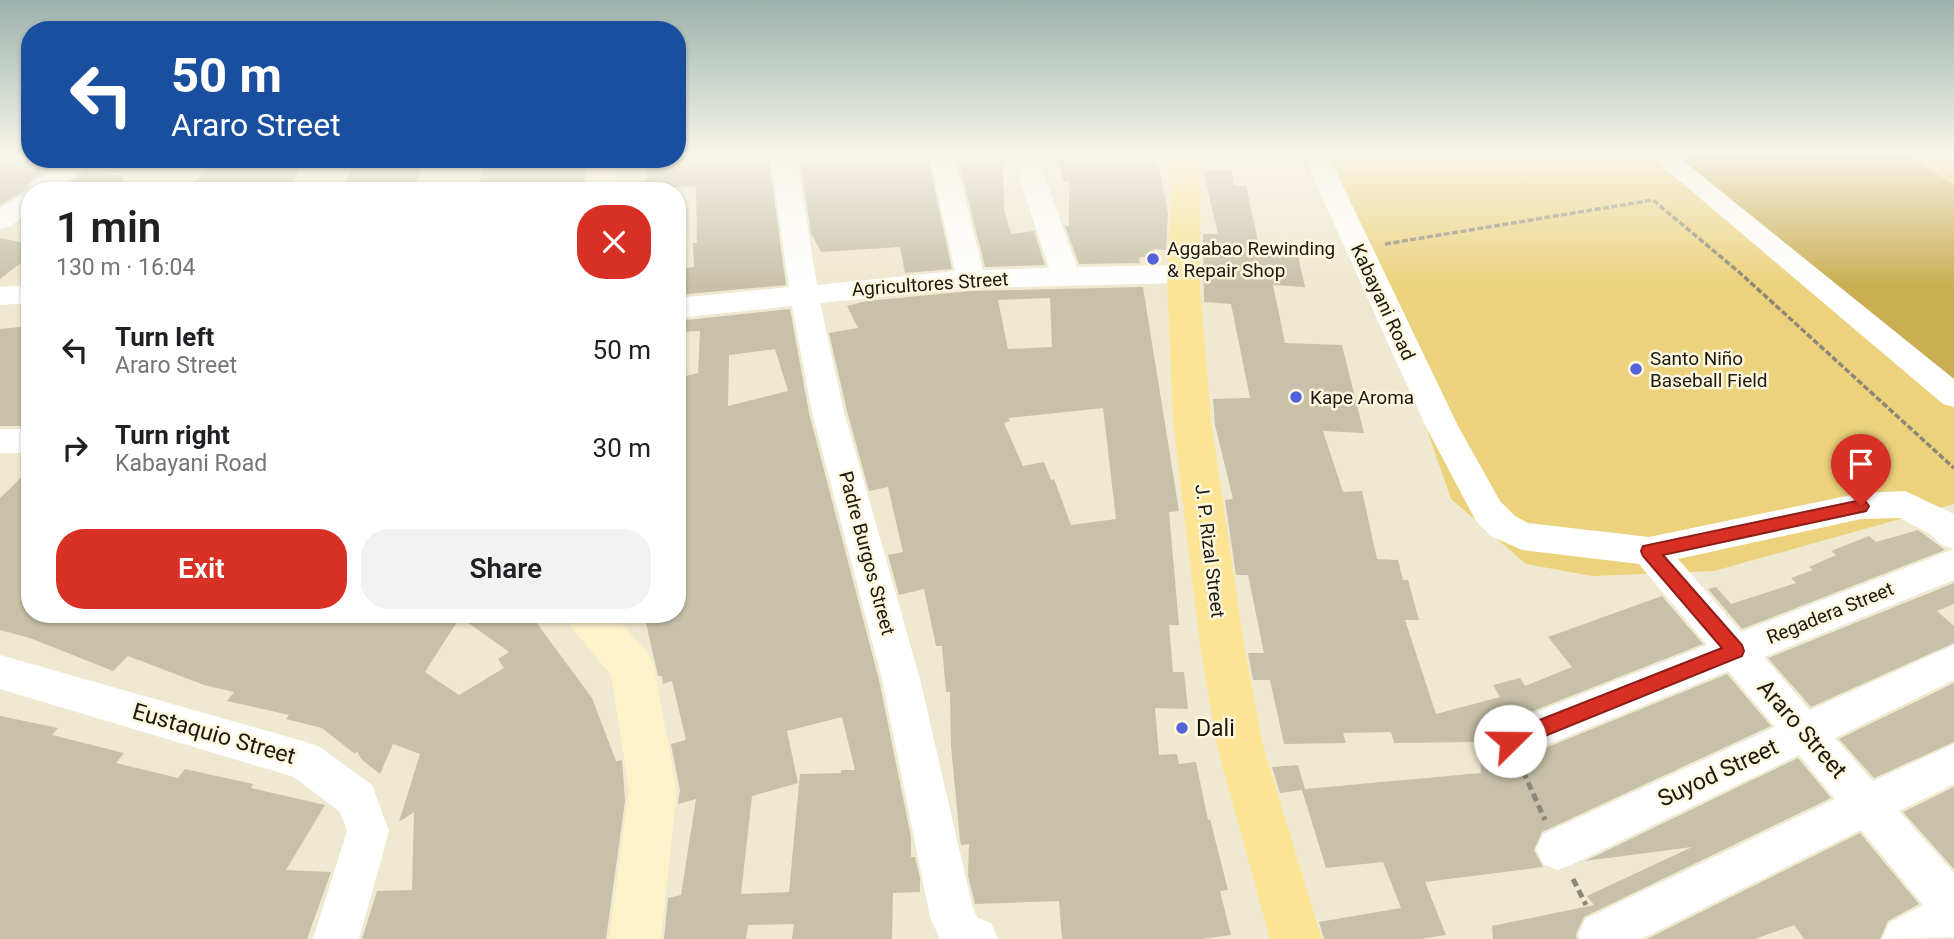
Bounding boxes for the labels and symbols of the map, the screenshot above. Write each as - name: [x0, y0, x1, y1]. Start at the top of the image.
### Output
- place label: Aggabao Rewinding & Repair Shop: [1167, 237, 1335, 282]
- street label: Kabayani Road: [1346, 240, 1420, 364]
- marker: Aggabao Rewinding & Repair Shop: [1145, 251, 1161, 267]
- street label: Agricultores Street: [851, 267, 1009, 301]
- place label: Santo Niño Baseball Field: [1650, 347, 1768, 392]
- marker: Santo Niño Baseball Field: [1628, 361, 1644, 377]
- place label: Kape Aroma: [1310, 386, 1414, 409]
- marker: Kape Aroma: [1288, 389, 1304, 405]
- pin: [1831, 434, 1891, 506]
- street label: Padre Burgos Street: [834, 469, 900, 637]
- street label: J. P. Rizal Street: [1190, 483, 1230, 619]
- street label: Regadera Street: [1763, 577, 1897, 649]
- street label: Araro Street: [1752, 674, 1852, 784]
- street label: Eustaquio Street: [129, 698, 299, 770]
- position arrow: [1473, 704, 1547, 778]
- place label: Dali: [1196, 715, 1235, 742]
- marker: Dali: [1174, 720, 1190, 736]
- street label: Suyod Street: [1654, 733, 1782, 813]

